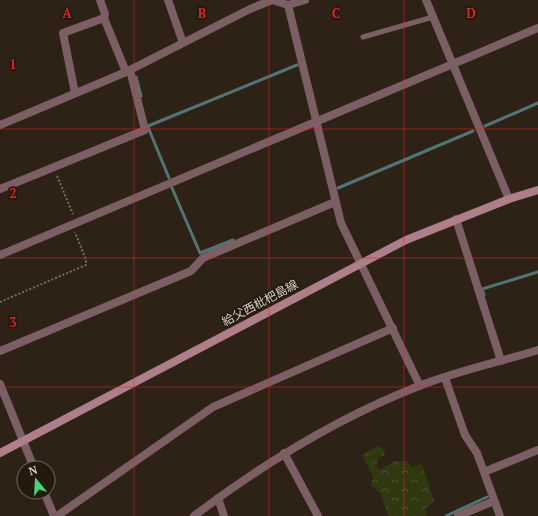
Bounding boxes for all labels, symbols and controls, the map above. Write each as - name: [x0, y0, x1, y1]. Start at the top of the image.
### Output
- text: A: [62, 4, 72, 22]
- text: B: [198, 4, 206, 22]
- text: C: [332, 4, 340, 22]
- text: D: [466, 4, 476, 22]
- text: 1: [9, 55, 17, 73]
- text: 2: [9, 184, 17, 202]
- street label: 給父西枇杷島線: [219, 276, 300, 329]
- text: 3: [9, 313, 17, 331]
- north arrow: [16, 460, 56, 500]
- text: N: [27, 462, 40, 478]

